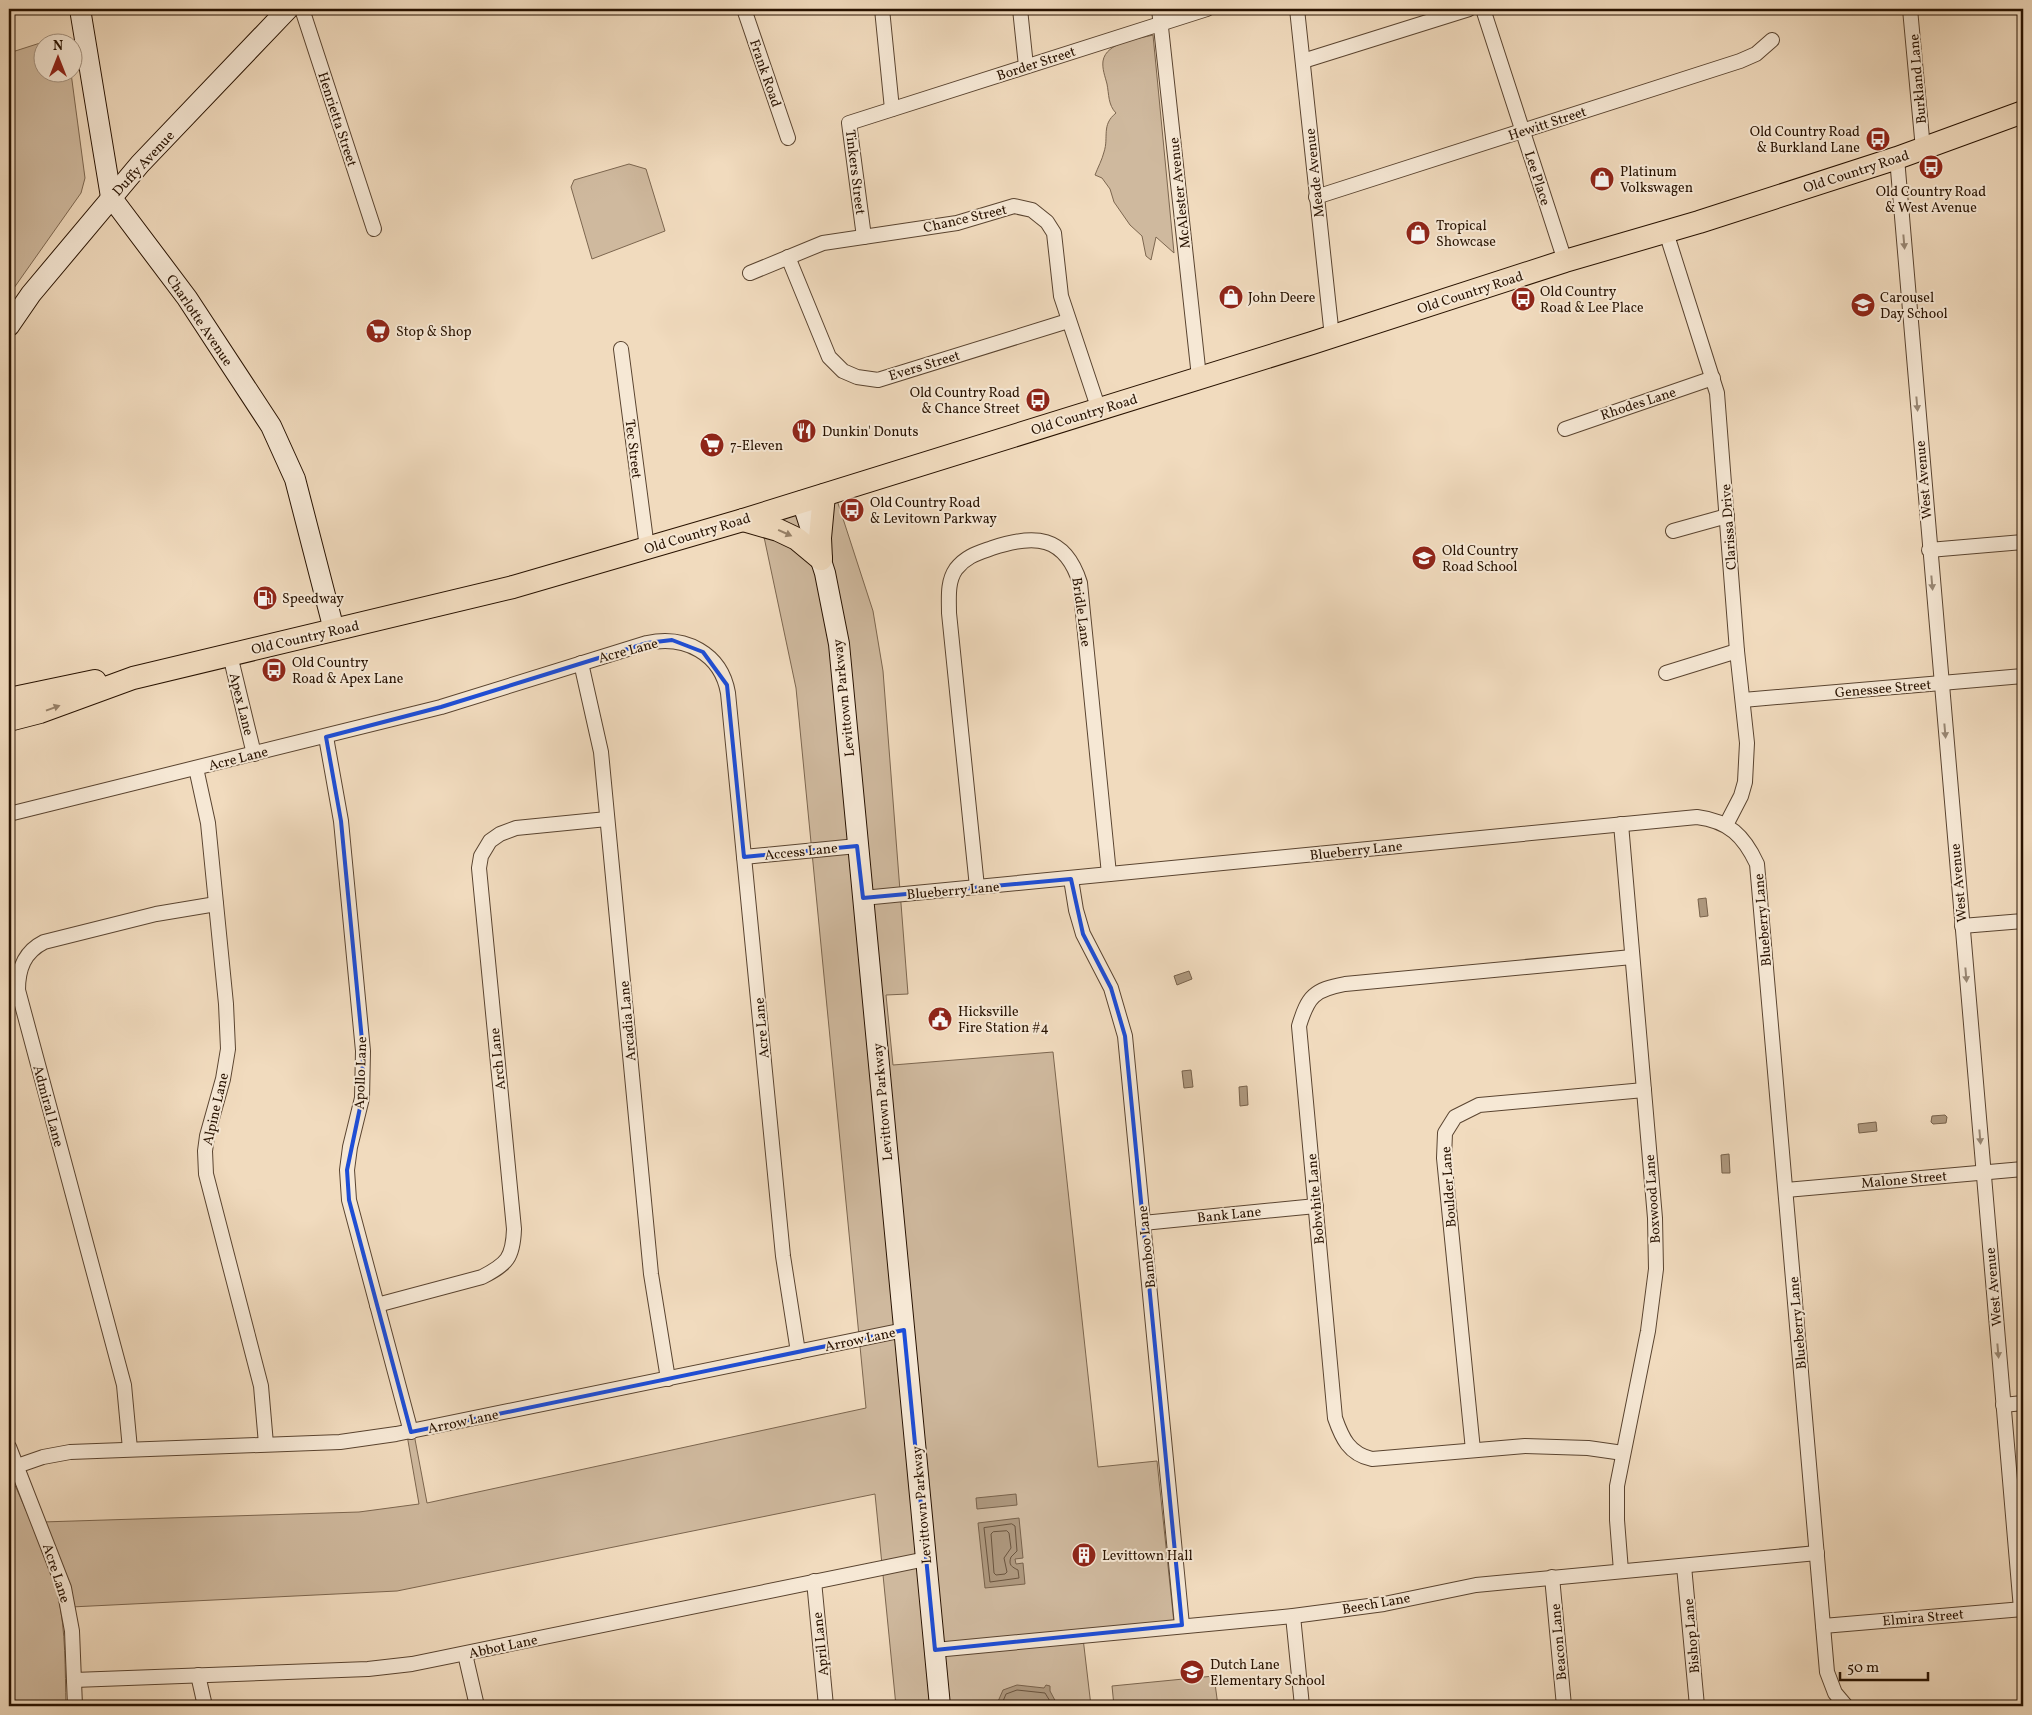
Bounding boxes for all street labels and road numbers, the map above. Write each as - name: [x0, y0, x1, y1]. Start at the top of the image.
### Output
- street label: Burkland Lane: [1905, 33, 1932, 125]
- street label: Frank Road: [744, 37, 785, 110]
- street label: Border Street: [995, 43, 1078, 86]
- street label: Henrietta Street: [312, 70, 361, 169]
- street label: Hewitt Street: [1506, 103, 1589, 146]
- street label: Duffy Avenue: [109, 127, 180, 201]
- street label: Meade Avenue: [1301, 127, 1330, 218]
- street label: Tinkers Street: [840, 129, 869, 216]
- street label: McAlester Avenue: [1165, 136, 1196, 249]
- street label: Old Country Road: [1801, 146, 1912, 199]
- street label: Lee Place: [1519, 149, 1554, 208]
- street label: Chance Street: [922, 201, 1009, 238]
- street label: Old Country Road: [1415, 267, 1526, 320]
- street label: Charlotte Avenue: [161, 271, 237, 371]
- street label: Evers Street: [886, 347, 963, 386]
- street label: Rhodes Lane: [1598, 383, 1679, 426]
- street label: Old Country Road: [1029, 390, 1140, 441]
- street label: Tec Street: [619, 418, 646, 480]
- street label: West Avenue: [1912, 439, 1937, 520]
- street label: Clarissa Drive: [1717, 483, 1742, 571]
- street label: Old Country Road: [642, 509, 753, 560]
- street label: Bridle Lane: [1066, 576, 1095, 649]
- street label: Old Country Road: [249, 617, 361, 660]
- street label: Acre Lane: [596, 634, 661, 669]
- street label: Levittown Parkway: [829, 638, 860, 758]
- street label: Apex Lane: [224, 671, 258, 738]
- street label: Genessee Street: [1834, 676, 1932, 703]
- street label: Acre Lane: [206, 743, 271, 776]
- street label: Blueberry Lane: [1309, 837, 1404, 866]
- street label: Access Lane: [764, 839, 839, 866]
- street label: West Avenue: [1947, 842, 1972, 923]
- street label: Blueberry Lane: [1750, 872, 1777, 967]
- street label: Blueberry Lane: [906, 878, 1001, 905]
- street label: Arcadia Lane: [615, 980, 641, 1062]
- street label: Acre Lane: [750, 996, 775, 1059]
- street label: Arch Lane: [486, 1026, 511, 1091]
- street label: Apollo Lane: [351, 1036, 372, 1110]
- street label: Levittown Parkway: [869, 1042, 898, 1162]
- street label: Admiral Lane: [28, 1063, 68, 1150]
- street label: Alpine Lane: [199, 1071, 234, 1147]
- street label: Boulder Lane: [1437, 1145, 1462, 1228]
- street label: Bobwhite Lane: [1303, 1152, 1330, 1245]
- street label: Boxwood Lane: [1641, 1153, 1666, 1244]
- street label: Malone Street: [1860, 1167, 1948, 1194]
- street label: Bank Lane: [1196, 1203, 1262, 1228]
- street label: Bamboo Lane: [1134, 1204, 1161, 1289]
- street label: West Avenue: [1982, 1246, 2007, 1327]
- street label: Blueberry Lane: [1785, 1275, 1812, 1370]
- street label: Arrow Lane: [823, 1324, 898, 1357]
- street label: Arrow Lane: [426, 1406, 501, 1439]
- street label: Levittown Parkway: [908, 1445, 937, 1565]
- street label: Acre Lane: [37, 1542, 74, 1606]
- street label: Beech Lane: [1341, 1589, 1412, 1620]
- street label: Bishop Lane: [1680, 1597, 1705, 1674]
- street label: Beacon Lane: [1547, 1602, 1572, 1681]
- street label: Elmira Street: [1882, 1605, 1965, 1632]
- street label: April Lane: [809, 1611, 834, 1677]
- street label: Abbot Lane: [467, 1631, 540, 1664]

